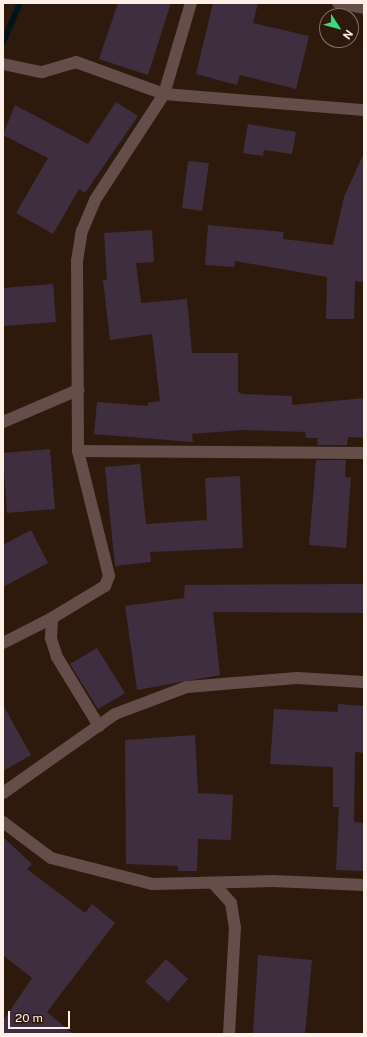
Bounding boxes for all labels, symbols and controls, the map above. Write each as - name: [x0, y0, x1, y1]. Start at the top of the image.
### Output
- north arrow: [319, 8, 359, 48]
- text: N: [341, 27, 355, 41]
- scale bar: [10, 1003, 72, 1029]
- text: 20 m: [15, 1011, 43, 1025]

